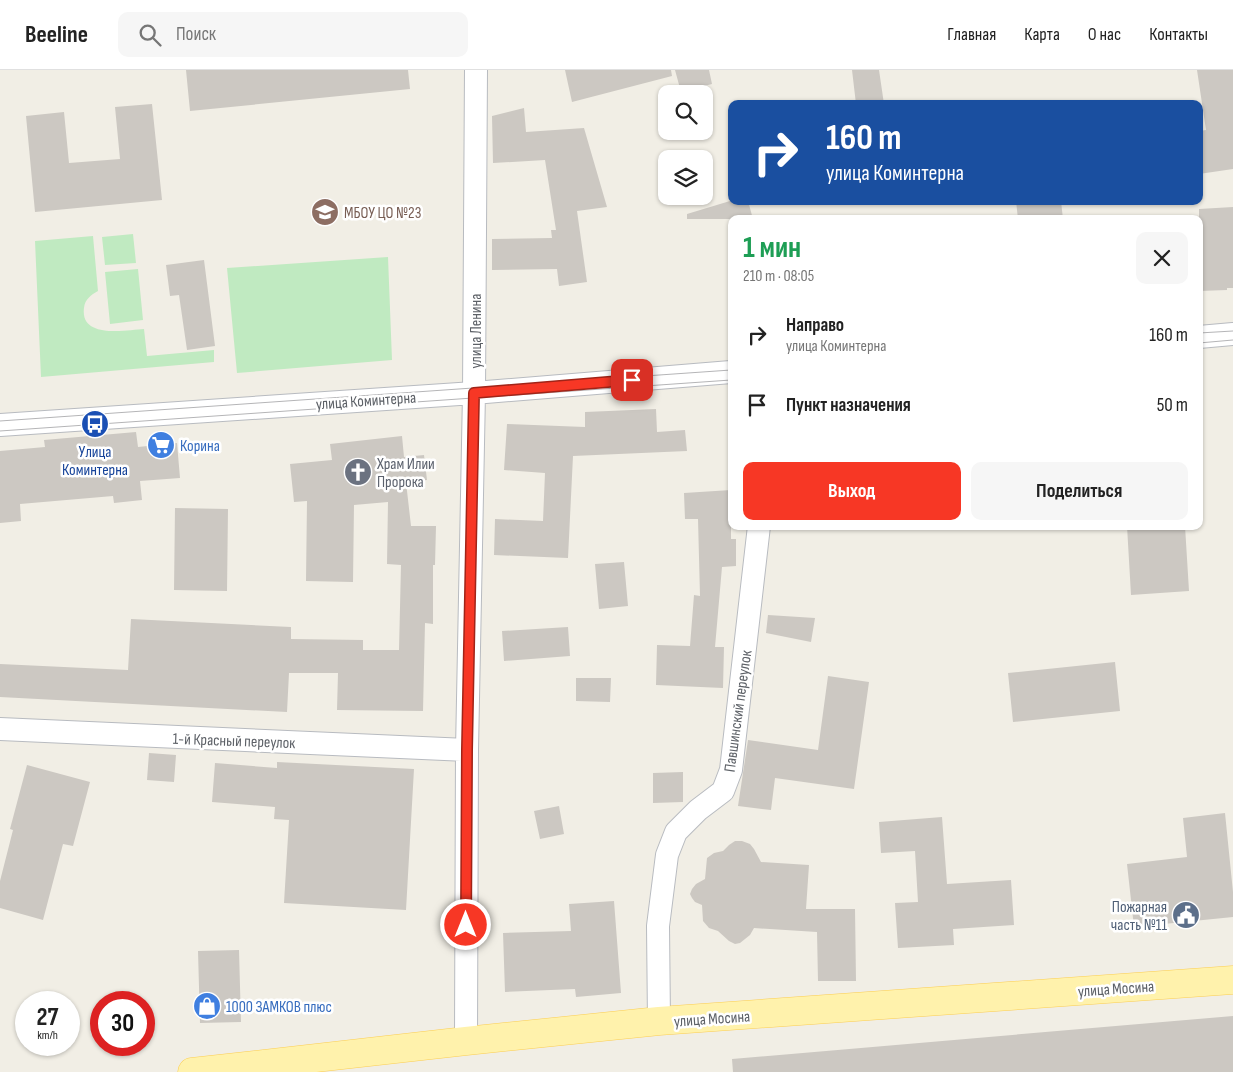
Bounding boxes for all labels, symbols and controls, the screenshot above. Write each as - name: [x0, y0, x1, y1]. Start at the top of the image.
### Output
- search box: [118, 12, 468, 57]
- text: Beeline: [25, 20, 88, 49]
- icon: search: [136, 21, 164, 49]
- text: Поиск: [176, 23, 216, 46]
- text: Главная: [947, 24, 996, 45]
- text: Карта: [1024, 24, 1060, 45]
- text: О нас: [1088, 24, 1121, 45]
- text: Контакты: [1149, 24, 1208, 45]
- map controls: [658, 85, 713, 205]
- button: search: [658, 85, 713, 140]
- text: 160 m: [826, 117, 902, 160]
- icon: right: [743, 120, 808, 185]
- button: layers: [658, 150, 713, 205]
- text: улица Коминтерна: [826, 160, 964, 187]
- school or university icon: МБОУ ЦО №23: [310, 197, 340, 227]
- place label: МБОУ ЦО №23: [344, 204, 421, 223]
- text: 1 мин: [743, 230, 801, 266]
- button: close: [1136, 232, 1188, 284]
- text: 210 m · 08:05: [743, 267, 814, 286]
- street label: улица Ленина: [467, 294, 486, 368]
- text: Направо: [786, 314, 844, 337]
- icon: right: [743, 321, 771, 349]
- text: 160 m: [1149, 324, 1188, 347]
- text: улица Коминтерна: [786, 337, 886, 356]
- pin: [611, 359, 653, 401]
- icon: arrive: [618, 366, 646, 394]
- street label: улица Коминтерна: [315, 389, 417, 414]
- icon: arrive: [743, 391, 771, 419]
- text: Пункт назначения: [786, 394, 911, 417]
- text: 50 m: [1157, 394, 1188, 417]
- bus stop icon: Улица Коминтерна: [80, 409, 110, 439]
- supermarket icon: Корина: [146, 430, 176, 460]
- place label: Корина: [180, 437, 220, 456]
- place label: Улица Коминтерна: [62, 443, 128, 480]
- place label: Храм Илии Пророка: [376, 455, 435, 492]
- church icon: Храм Илии Пророка: [343, 457, 373, 487]
- button: Выход: [743, 462, 961, 520]
- button: Поделиться: [971, 462, 1188, 520]
- street label: Павшинский переулок: [721, 648, 757, 773]
- street label: 1-й Красный переулок: [172, 730, 297, 753]
- position arrow: [439, 898, 491, 950]
- place label: Пожарная часть №11: [1111, 898, 1167, 935]
- public building icon: Пожарная часть №11: [1171, 900, 1201, 930]
- street label: улица Мосина: [1077, 977, 1155, 1002]
- speed limit sign: 30: [90, 991, 155, 1056]
- shop icon: 1000 ЗАМКОВ плюс: [192, 991, 222, 1021]
- place label: 1000 ЗАМКОВ плюс: [226, 998, 332, 1017]
- text: 27: [37, 1002, 58, 1033]
- street label: улица Мосина: [673, 1007, 751, 1032]
- text: km/h: [37, 1028, 58, 1043]

